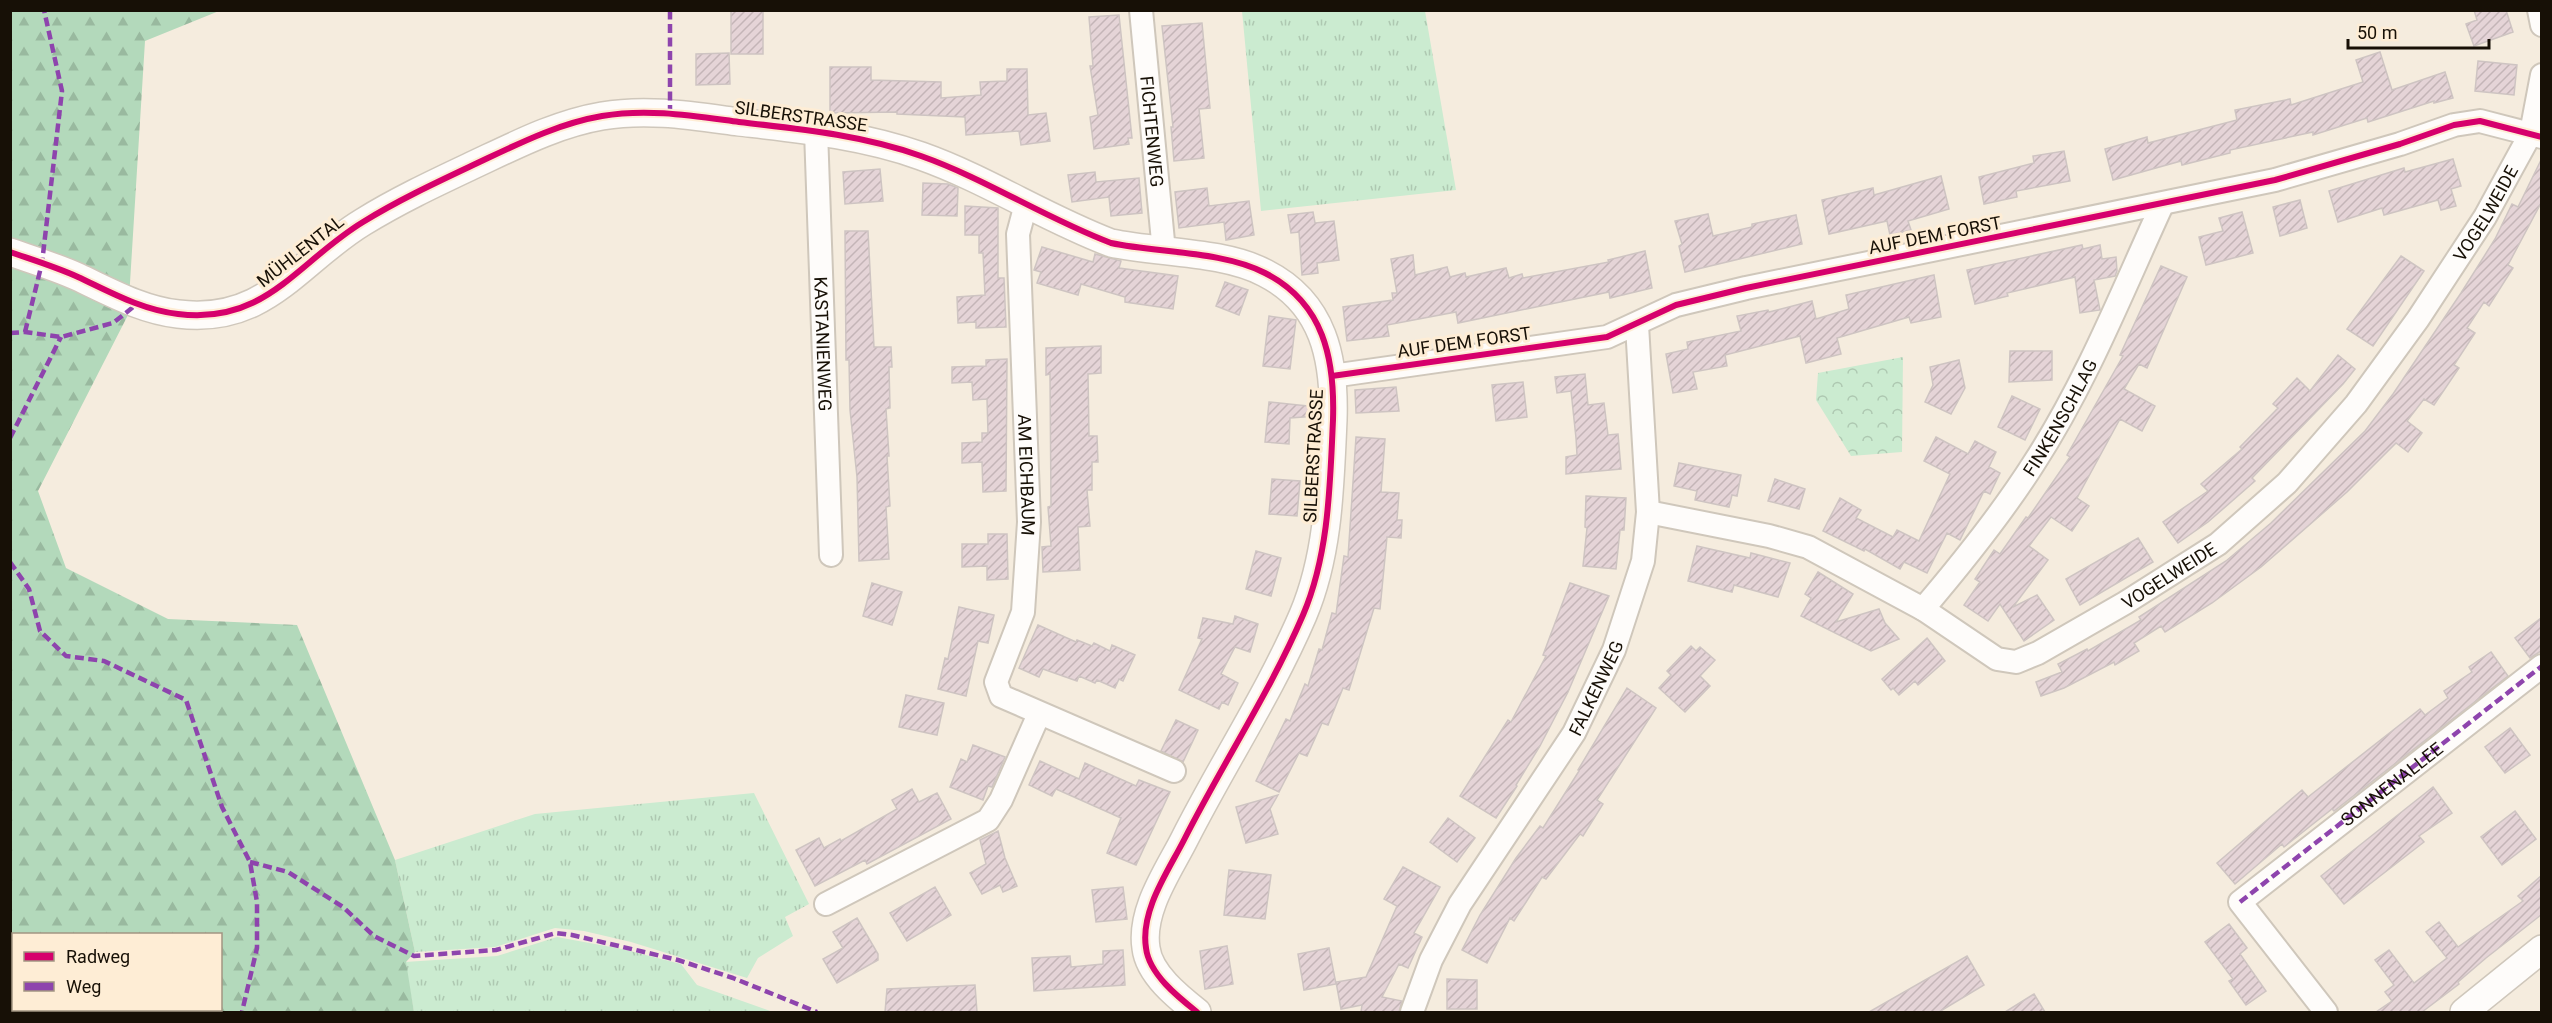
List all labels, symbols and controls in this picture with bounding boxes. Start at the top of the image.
scale bar [2348,12,2489,50]
text: 50 m [2357,22,2397,43]
street label: FICHTENWEG [1137,75,1168,188]
street label: SILBERSTRASSE [733,96,869,136]
street label: VOGELWEIDE [2449,162,2522,265]
street label: MÜHLENTAL [252,210,348,291]
street label: AUF DEM FORST [1867,212,2003,258]
street label: KASTANIENWEG [811,276,836,412]
street label: AUF DEM FORST [1396,322,1532,362]
street label: FINKENSCHLAG [2018,355,2101,480]
street label: SILBERSTRASSE [1299,389,1327,523]
street label: AM EICHBAUM [1014,413,1040,536]
street label: VOGELWEIDE [2118,537,2220,613]
street label: FALKENWEG [1564,638,1627,739]
street label: SONNENALLEE [2336,737,2446,830]
legend [12,933,222,1011]
text: Radweg [66,946,130,967]
text: Weg [66,976,101,997]

